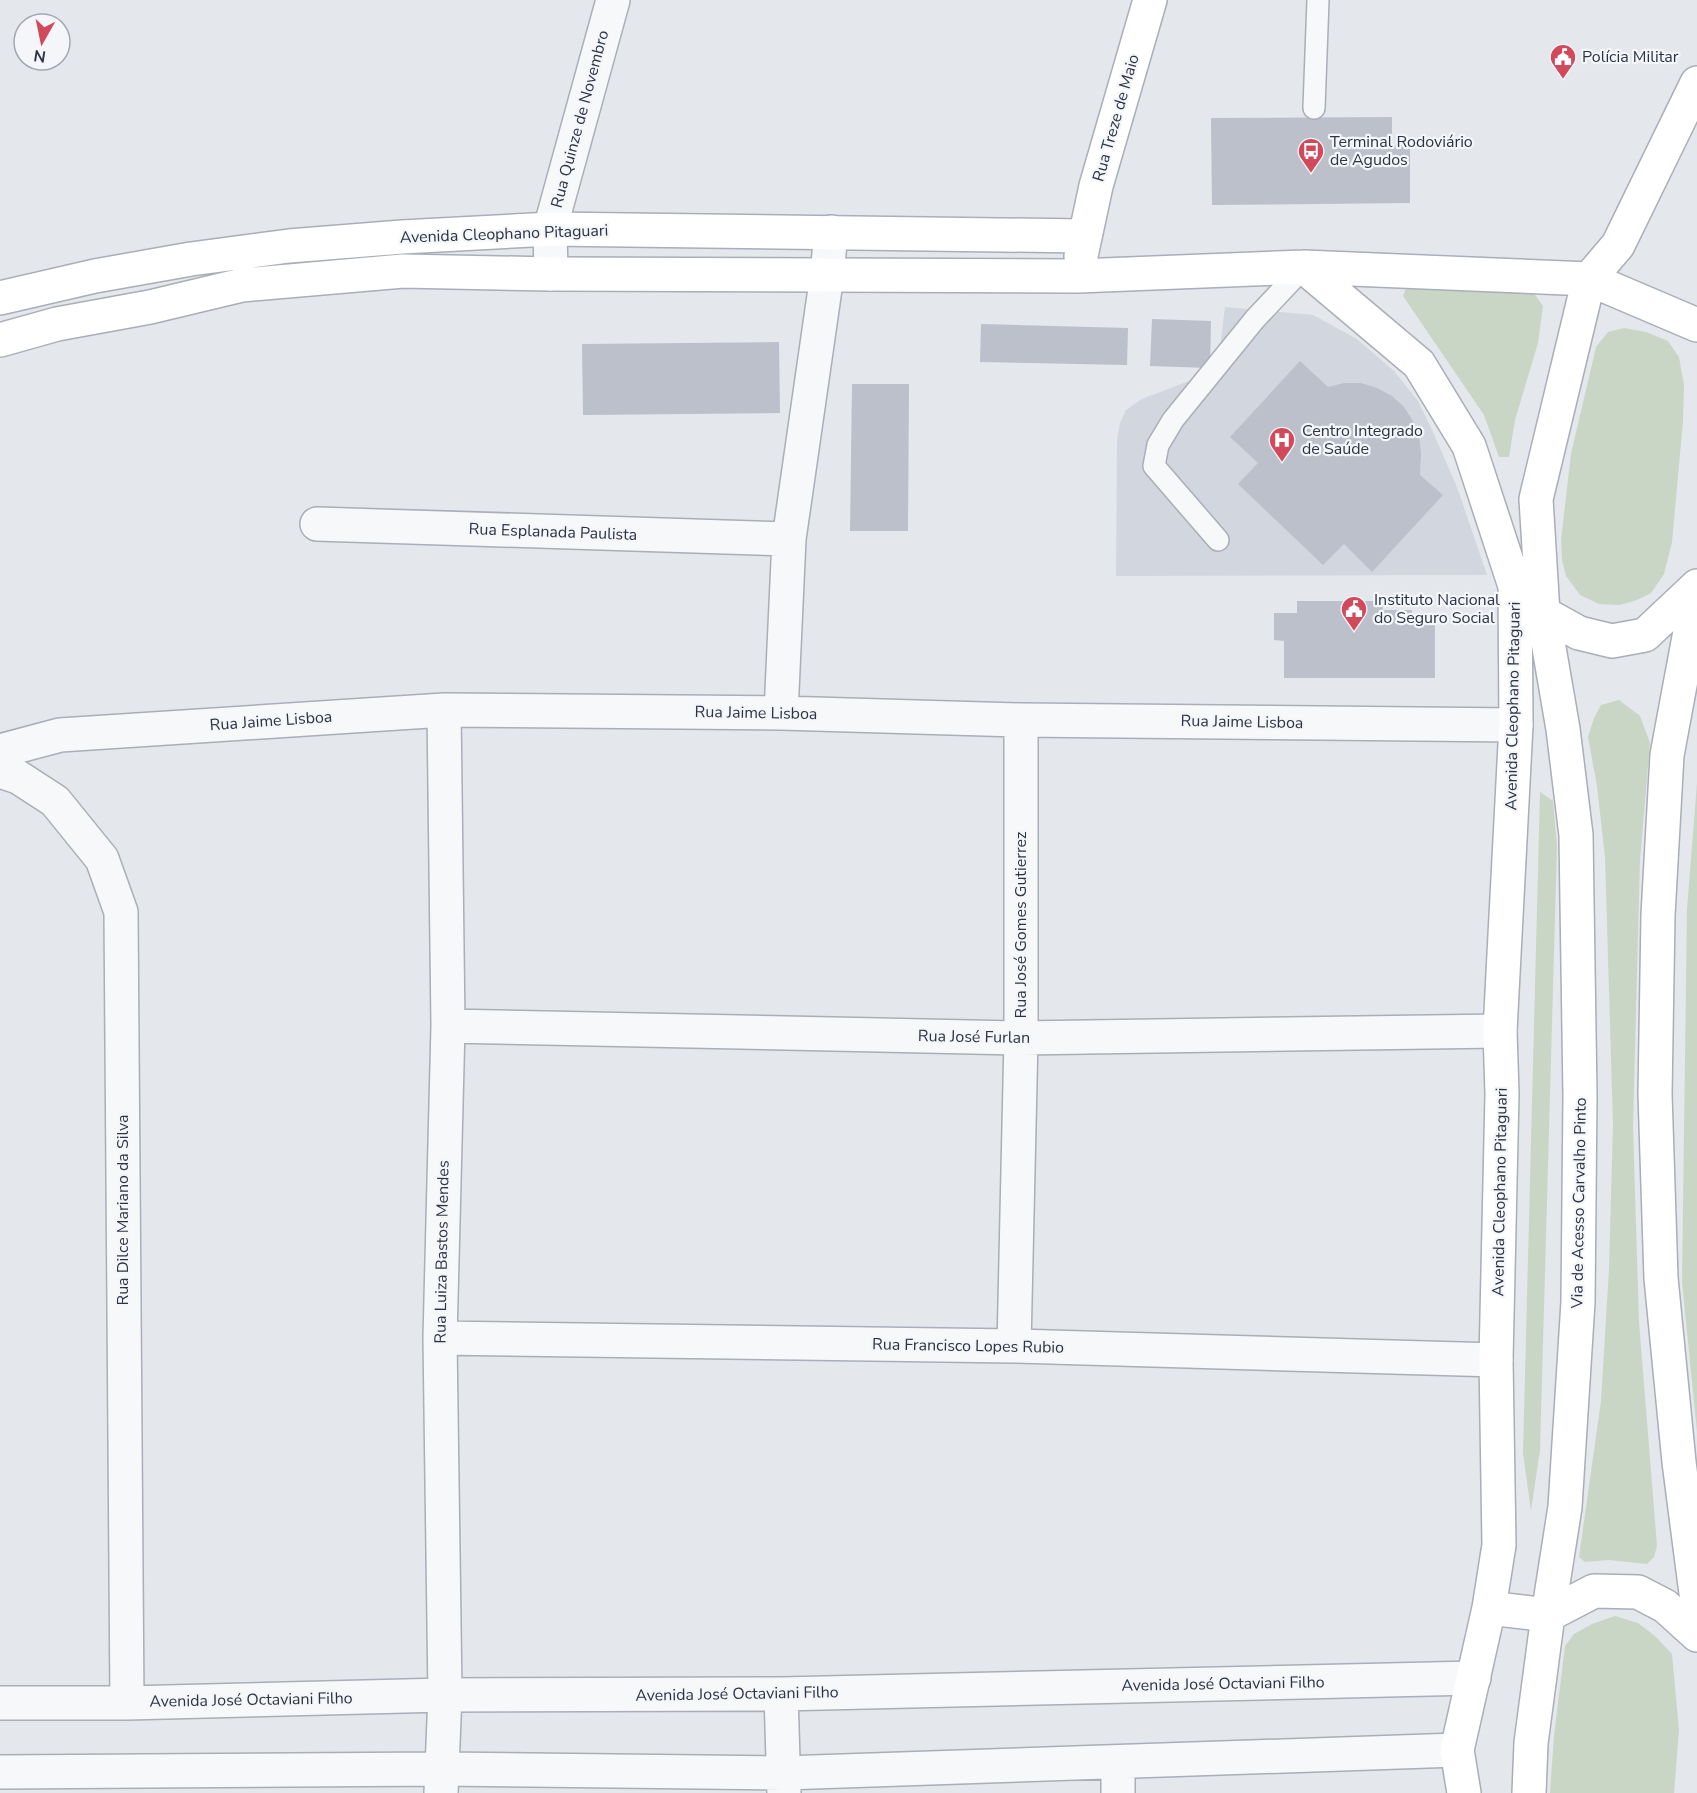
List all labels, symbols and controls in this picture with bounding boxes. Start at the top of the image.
north arrow [12,12,72,72]
street label: Rua Quinze de Novembro [546,28,614,210]
public building icon: Polícia Militar [1548,42,1578,80]
text: N [32,44,47,68]
place label: Polícia Militar [1582,46,1679,68]
street label: Rua Treze de Maio [1087,52,1145,184]
place label: Terminal Rodoviário de Agudos [1330,131,1473,171]
bus stop icon: Terminal Rodoviário de Agudos [1296,136,1326,174]
street label: Avenida Cleophano Pitaguari [399,219,609,249]
place label: Centro Integrado de Saúde [1302,420,1423,460]
hospital icon: Centro Integrado de Saúde [1267,425,1297,463]
street label: Rua Esplanada Paulista [468,518,638,546]
place label: Instituto Nacional do Seguro Social [1374,589,1500,629]
public building icon: Instituto Nacional do Seguro Social [1339,594,1369,632]
street label: Avenida Cleophano Pitaguari [1500,602,1526,810]
street label: Rua Jaime Lisboa [694,701,818,725]
street label: Rua Jaime Lisboa [209,706,333,736]
street label: Rua Jaime Lisboa [1180,710,1304,734]
street label: Rua José Gomes Gutierrez [1010,832,1032,1018]
street label: Rua José Furlan [918,1025,1030,1049]
street label: Avenida Cleophano Pitaguari [1487,1088,1513,1296]
street label: Via de Acesso Carvalho Pinto [1566,1097,1592,1310]
street label: Rua Dilce Mariano da Silva [112,1114,134,1306]
street label: Rua Luiza Bastos Mendes [429,1160,455,1344]
street label: Rua Francisco Lopes Rubio [872,1333,1064,1359]
street label: Avenida José Octaviani Filho [1121,1671,1325,1697]
street label: Avenida José Octaviani Filho [635,1681,839,1707]
street label: Avenida José Octaviani Filho [149,1687,353,1713]

